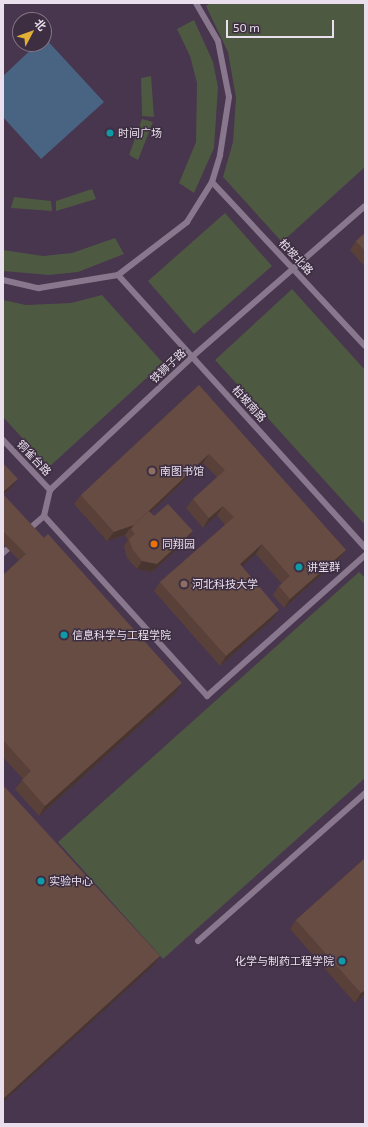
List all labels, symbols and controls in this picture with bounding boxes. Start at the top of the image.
north arrow [12,12,52,52]
scale bar [228,12,336,38]
text: 北 [32,16,49,33]
text: 50 m [233,20,260,34]
place label: 时间广场 [118,126,162,140]
marker: 时间广场 [105,128,115,138]
street label: 柏坡北路 [276,236,316,278]
street label: 铁狮子路 [147,346,189,386]
street label: 柏坡南路 [229,383,269,425]
street label: 铜雀台路 [14,437,54,479]
place label: 南图书馆 [160,464,204,478]
marker: 南图书馆 [147,466,157,476]
place label: 同翔园 [162,537,195,551]
marker: 同翔园 [149,539,159,549]
place label: 讲堂群 [307,560,340,574]
marker: 讲堂群 [294,562,304,572]
place label: 河北科技大学 [192,577,258,591]
marker: 河北科技大学 [179,579,189,589]
place label: 信息科学与工程学院 [72,628,171,642]
marker: 信息科学与工程学院 [59,630,69,640]
place label: 实验中心 [49,874,93,888]
marker: 实验中心 [36,876,46,886]
place label: 化学与制药工程学院 [235,954,334,968]
marker: 化学与制药工程学院 [337,956,347,966]

